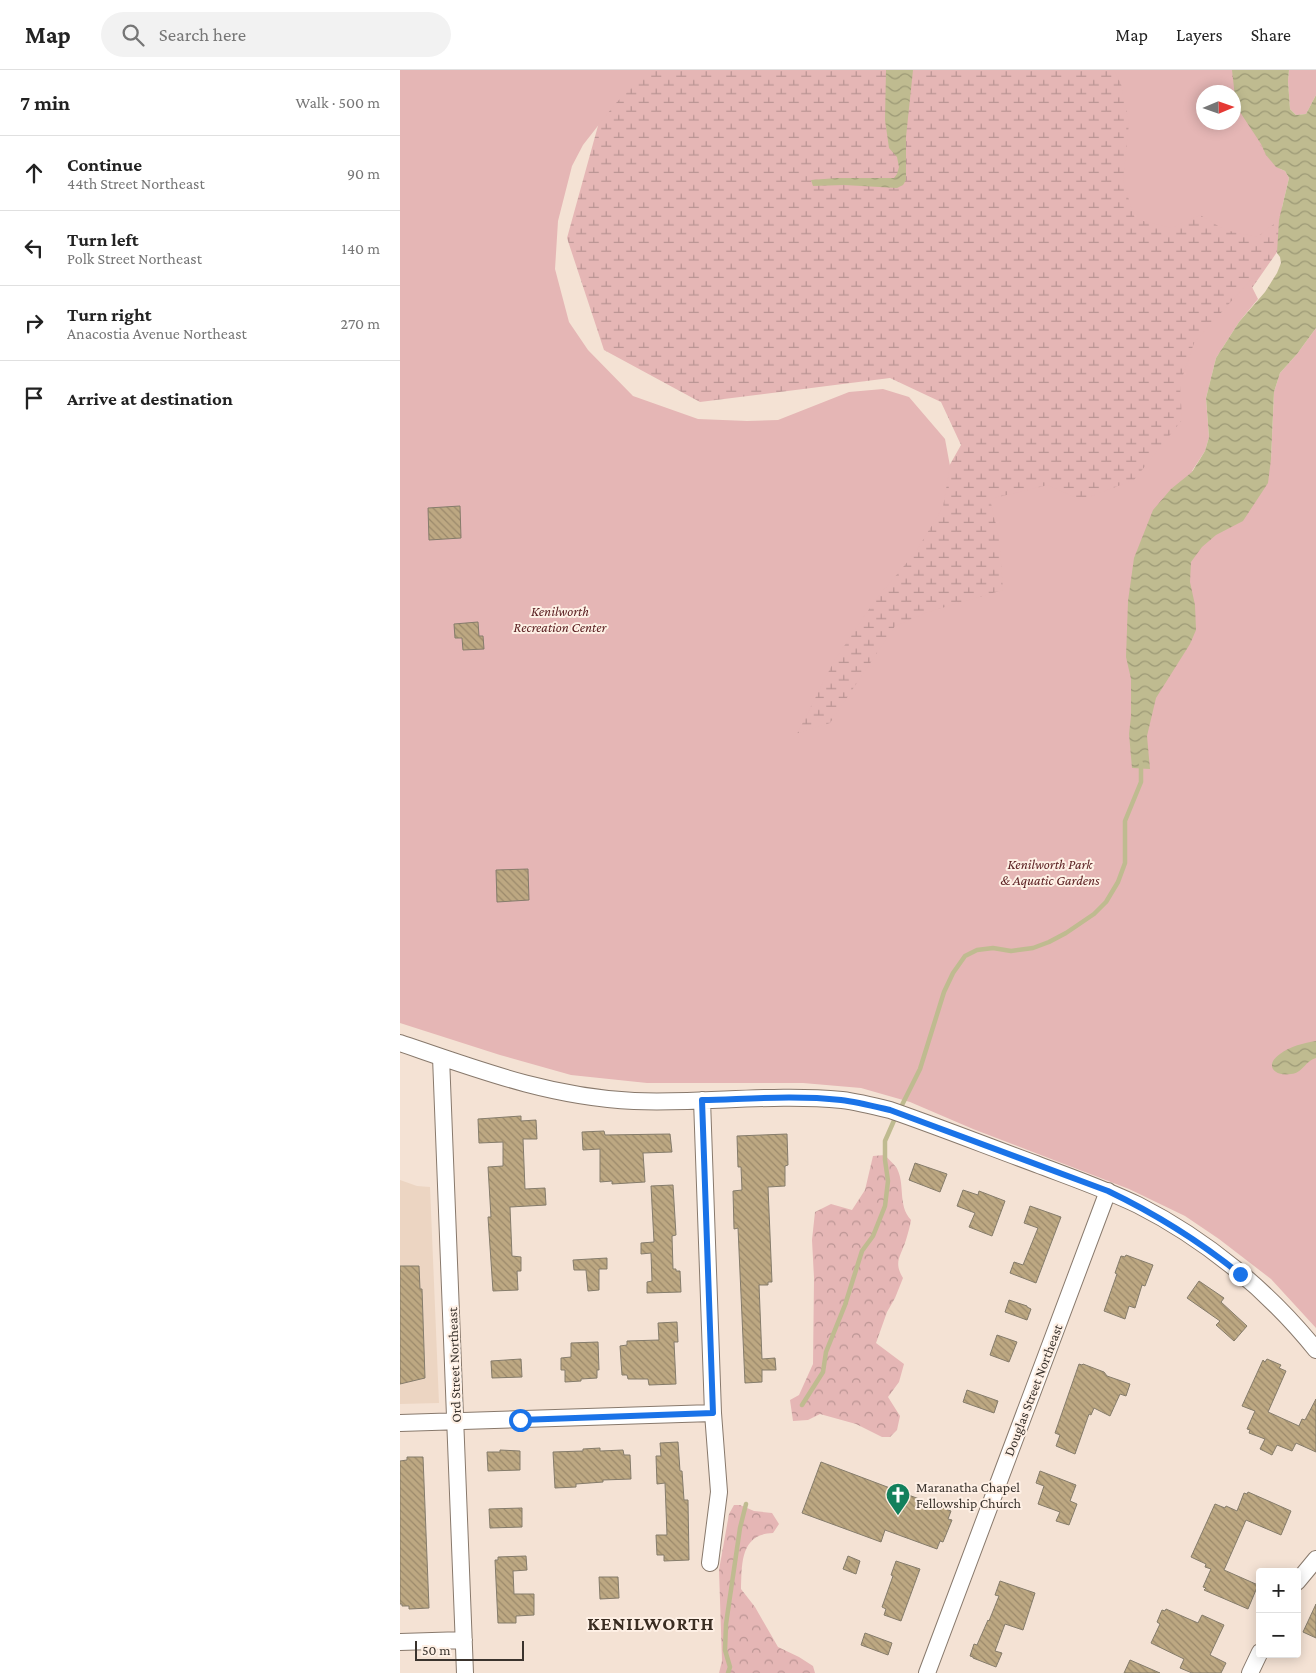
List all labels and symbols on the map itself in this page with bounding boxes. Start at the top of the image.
north arrow [1196,85,1241,130]
park label: Kenilworth Recreation Center [514,603,608,635]
park label: Kenilworth Park & Aquatic Gardens [1001,856,1100,888]
route end [1229,1263,1252,1286]
street label: Ord Street Northeast [444,1307,464,1423]
street label: Douglas Street Northeast [1000,1321,1066,1458]
route start [509,1409,532,1432]
place label: Maranatha Chapel Fellowship Church [916,1479,1021,1511]
church icon: Maranatha Chapel Fellowship Church [885,1482,911,1516]
district label: KENILWORTH [587,1613,715,1634]
scale bar [415,1638,524,1661]

